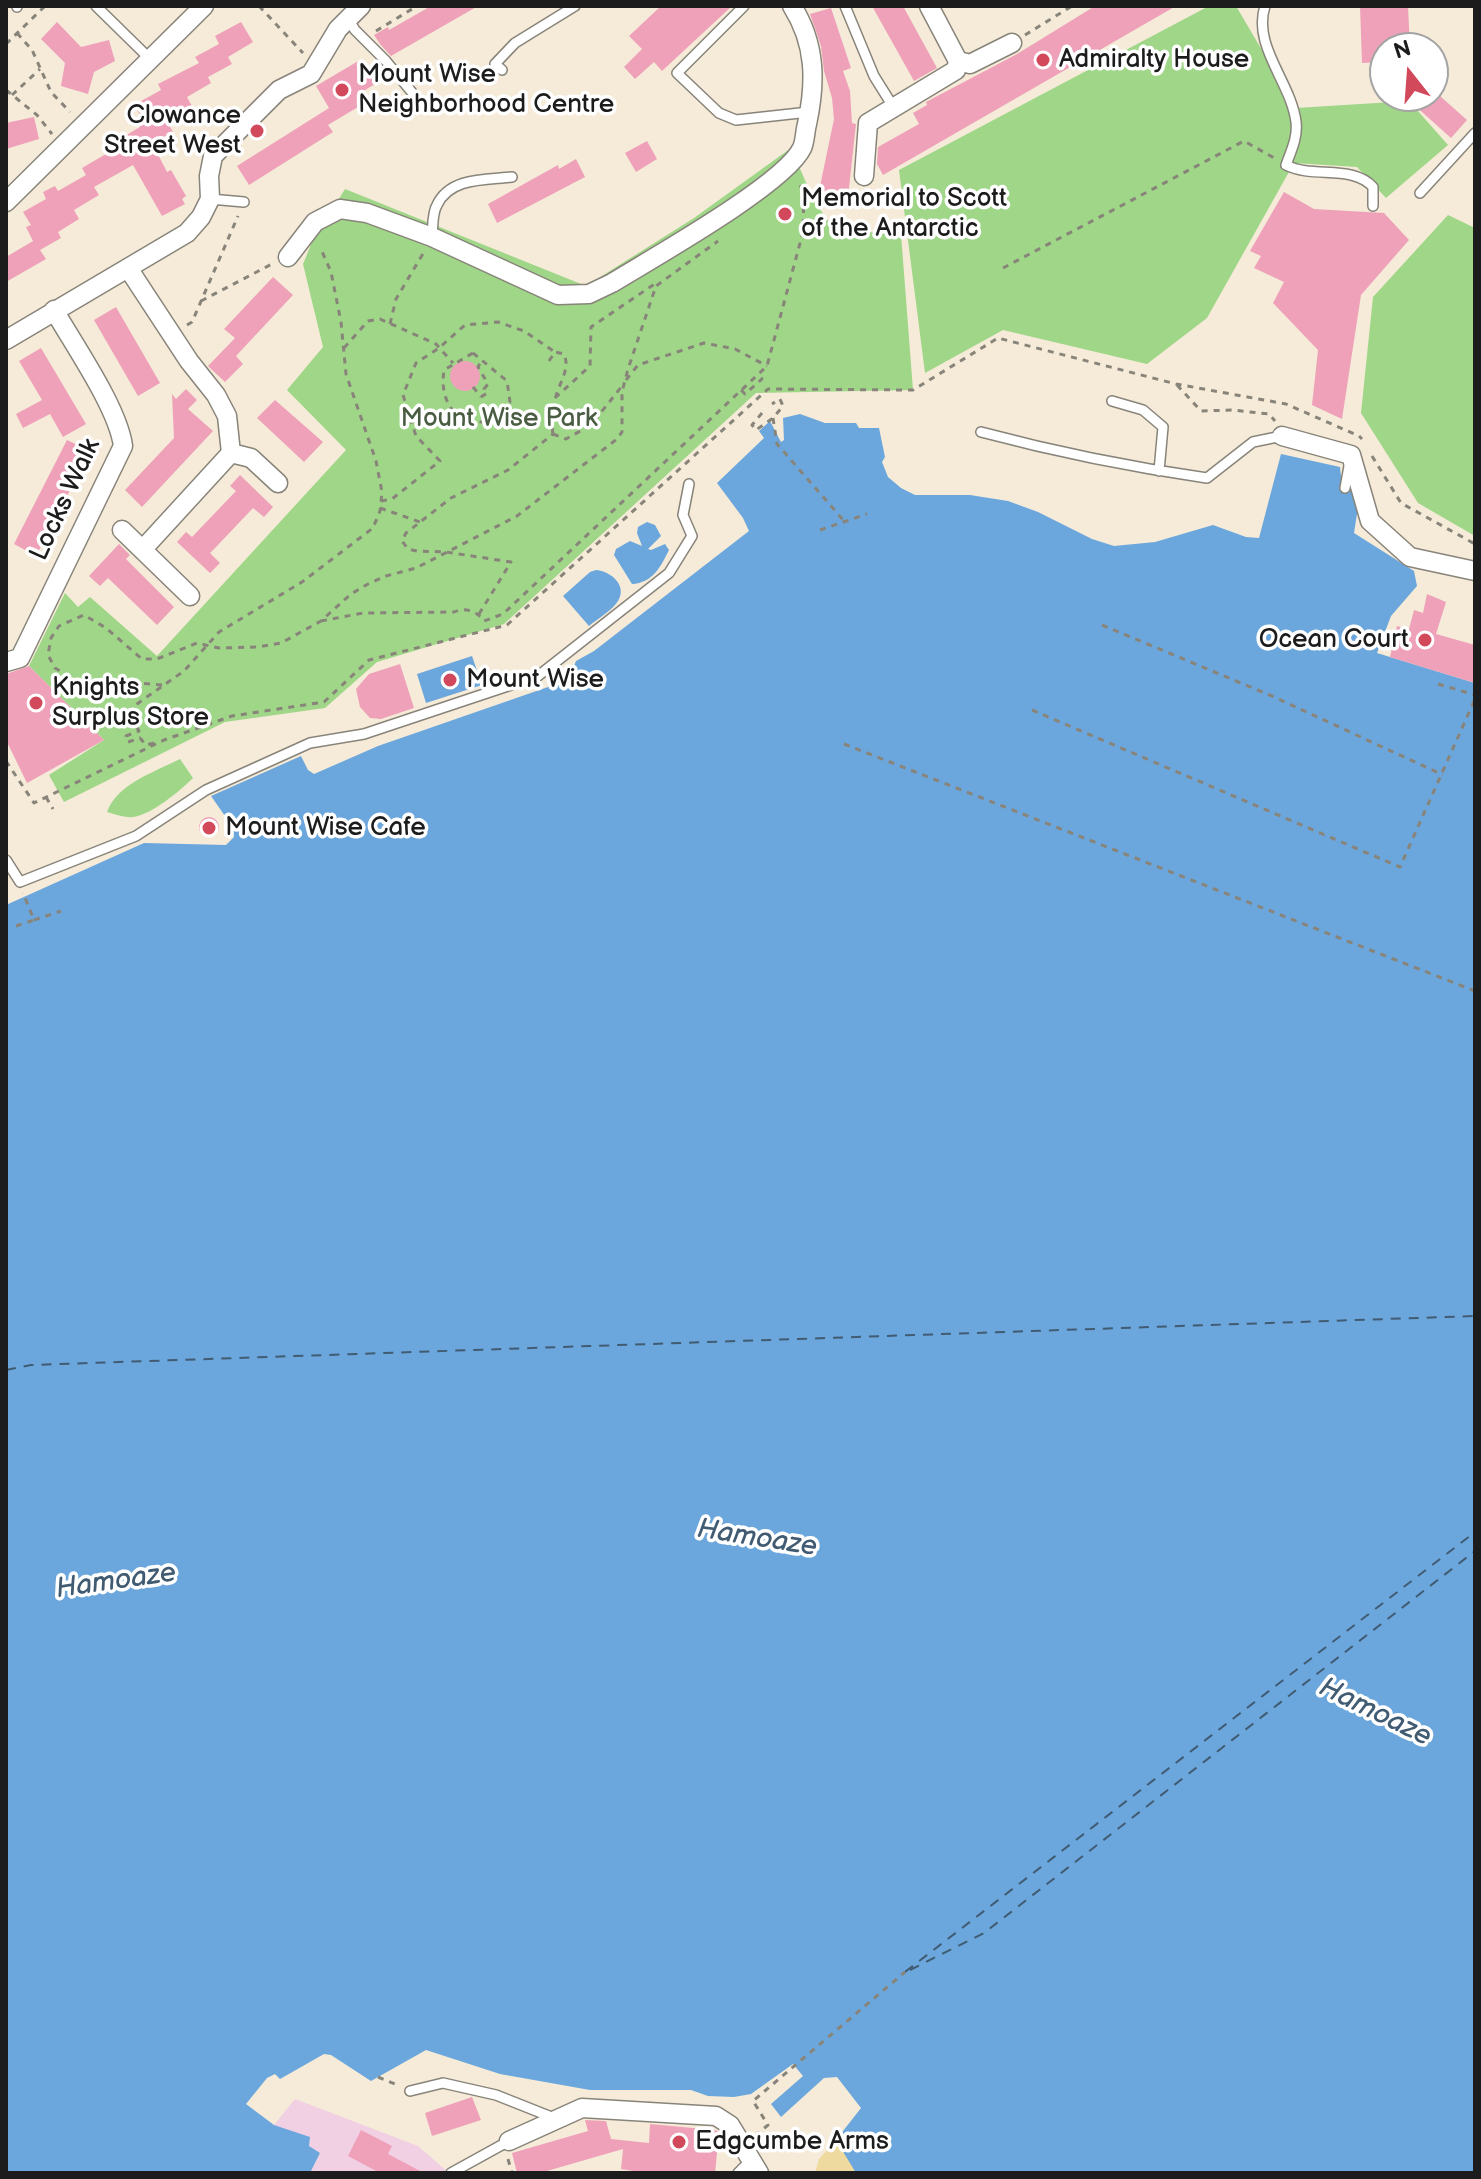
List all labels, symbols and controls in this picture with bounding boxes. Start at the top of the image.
north arrow [1369,32,1449,112]
text: N [1391,35,1414,66]
place label: Admiralty House [1059,44,1249,76]
marker: Admiralty House [1034,51,1052,69]
place label: Mount Wise Neighborhood Centre [358,59,614,120]
marker: Mount Wise Neighborhood Centre [333,81,351,99]
place label: Clowance Street West [104,100,241,162]
marker: Clowance Street West [248,122,266,140]
place label: Memorial to Scott of the Antarctic [801,183,1007,244]
marker: Memorial to Scott of the Antarctic [776,205,794,223]
park label: Mount Wise Park [400,403,598,435]
street label: Locks Walk [24,434,108,566]
place label: Ocean Court [1259,624,1409,656]
marker: Ocean Court [1416,631,1434,649]
place label: Mount Wise [466,664,604,696]
marker: Mount Wise [441,671,459,689]
place label: Knights Surplus Store [52,672,209,734]
marker: Knights Surplus Store [27,694,45,712]
place label: Mount Wise Cafe [225,812,426,844]
marker: Mount Wise Cafe [200,819,218,837]
water label: Hamoaze [695,1513,819,1565]
water label: Hamoaze [54,1557,178,1607]
water label: Hamoaze [1313,1671,1437,1755]
place label: Edgcumbe Arms [695,2126,889,2158]
marker: Edgcumbe Arms [670,2133,688,2151]

